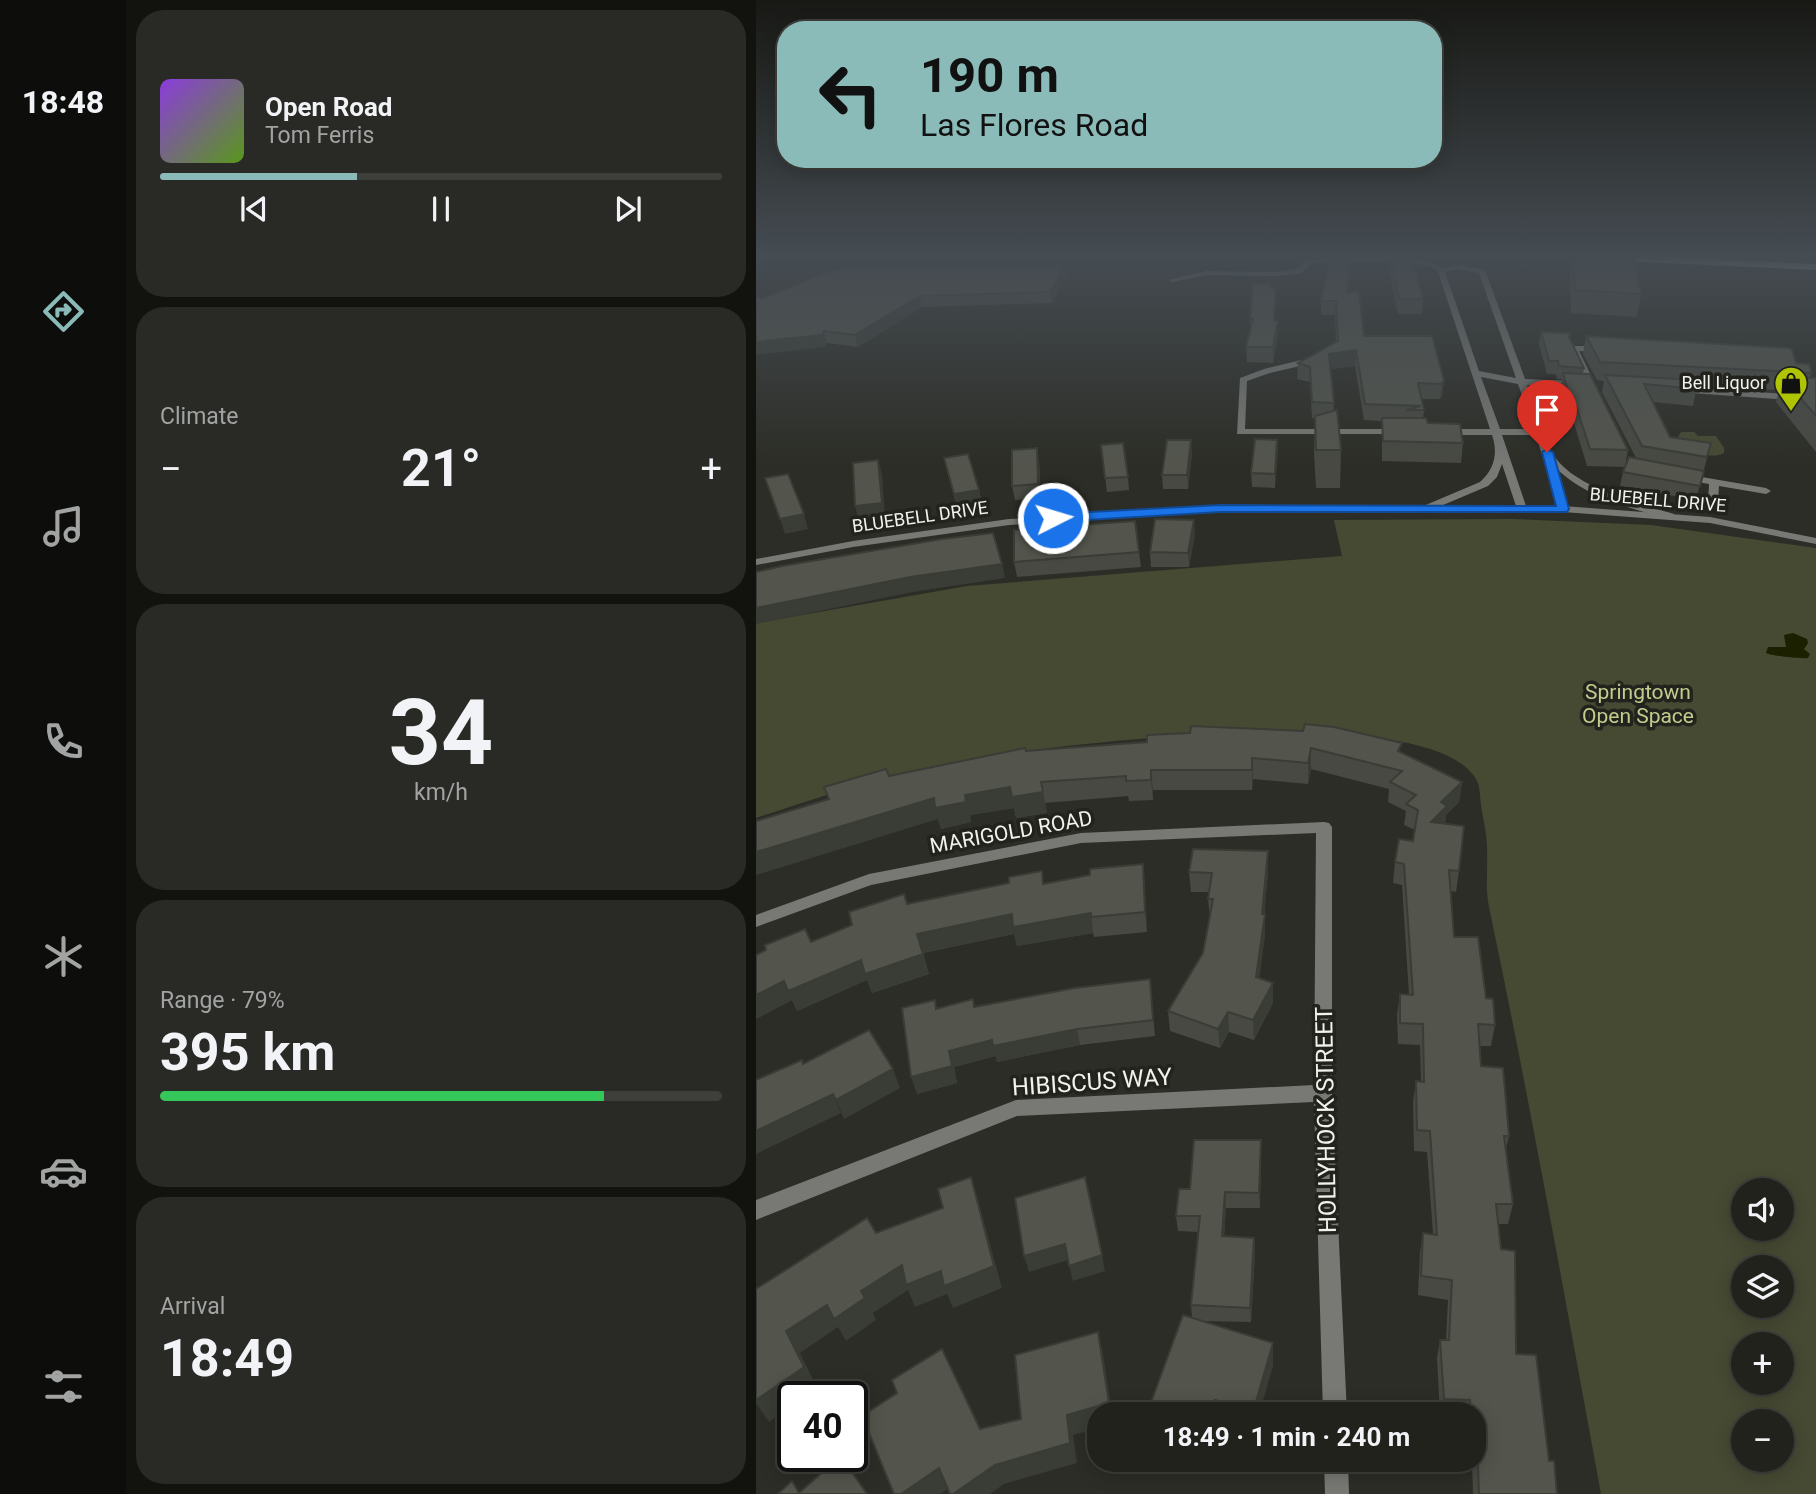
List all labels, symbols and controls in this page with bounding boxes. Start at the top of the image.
text: 190 m [920,47,1059,104]
icon: left [805,49,896,140]
text: 18:48 [22,83,104,121]
text: Open Road [265,92,393,122]
text: Las Flores Road [920,106,1148,144]
text: Tom Ferris [265,122,374,149]
icon: previous [235,190,273,228]
icon: pause [422,190,460,228]
icon: next [609,190,647,228]
icon: directions [39,287,88,336]
shop icon: Bell Liquor [1772,364,1810,413]
place label: Bell Liquor [1681,372,1766,393]
pin [1517,380,1577,452]
icon: arrive [1528,391,1566,429]
text: Climate [160,403,239,430]
text: 21° [401,438,481,499]
text: − [160,447,182,491]
text: + [700,447,722,491]
position arrow [1016,481,1090,555]
street label: BLUEBELL DRIVE [1589,483,1727,516]
street label: BLUEBELL DRIVE [851,497,989,536]
icon: music [39,502,88,551]
text: 34 [389,680,493,786]
park label: Springtown Open Space [1582,680,1694,728]
icon: phone [39,717,88,766]
text: km/h [414,779,468,806]
street label: MARIGOLD ROAD [928,806,1094,858]
icon: climate [39,932,88,981]
text: Range · 79% [160,987,285,1014]
street label: HOLLYHOCK STREET [1310,1006,1342,1234]
text: 395 km [160,1022,335,1083]
street label: HIBISCUS WAY [1011,1062,1174,1102]
icon: car [39,1147,88,1196]
map controls [1731,1178,1794,1472]
button: sound [1731,1178,1794,1241]
button: layers [1731,1255,1794,1318]
text: Arrival [160,1293,225,1320]
text: 18:49 [160,1328,294,1389]
button: + [1731,1332,1794,1395]
icon: filters [39,1362,88,1411]
speed limit sign: 40 [777,1381,868,1472]
button: − [1731,1409,1794,1472]
text: 18:49 · 1 min · 240 m [1163,1422,1410,1452]

